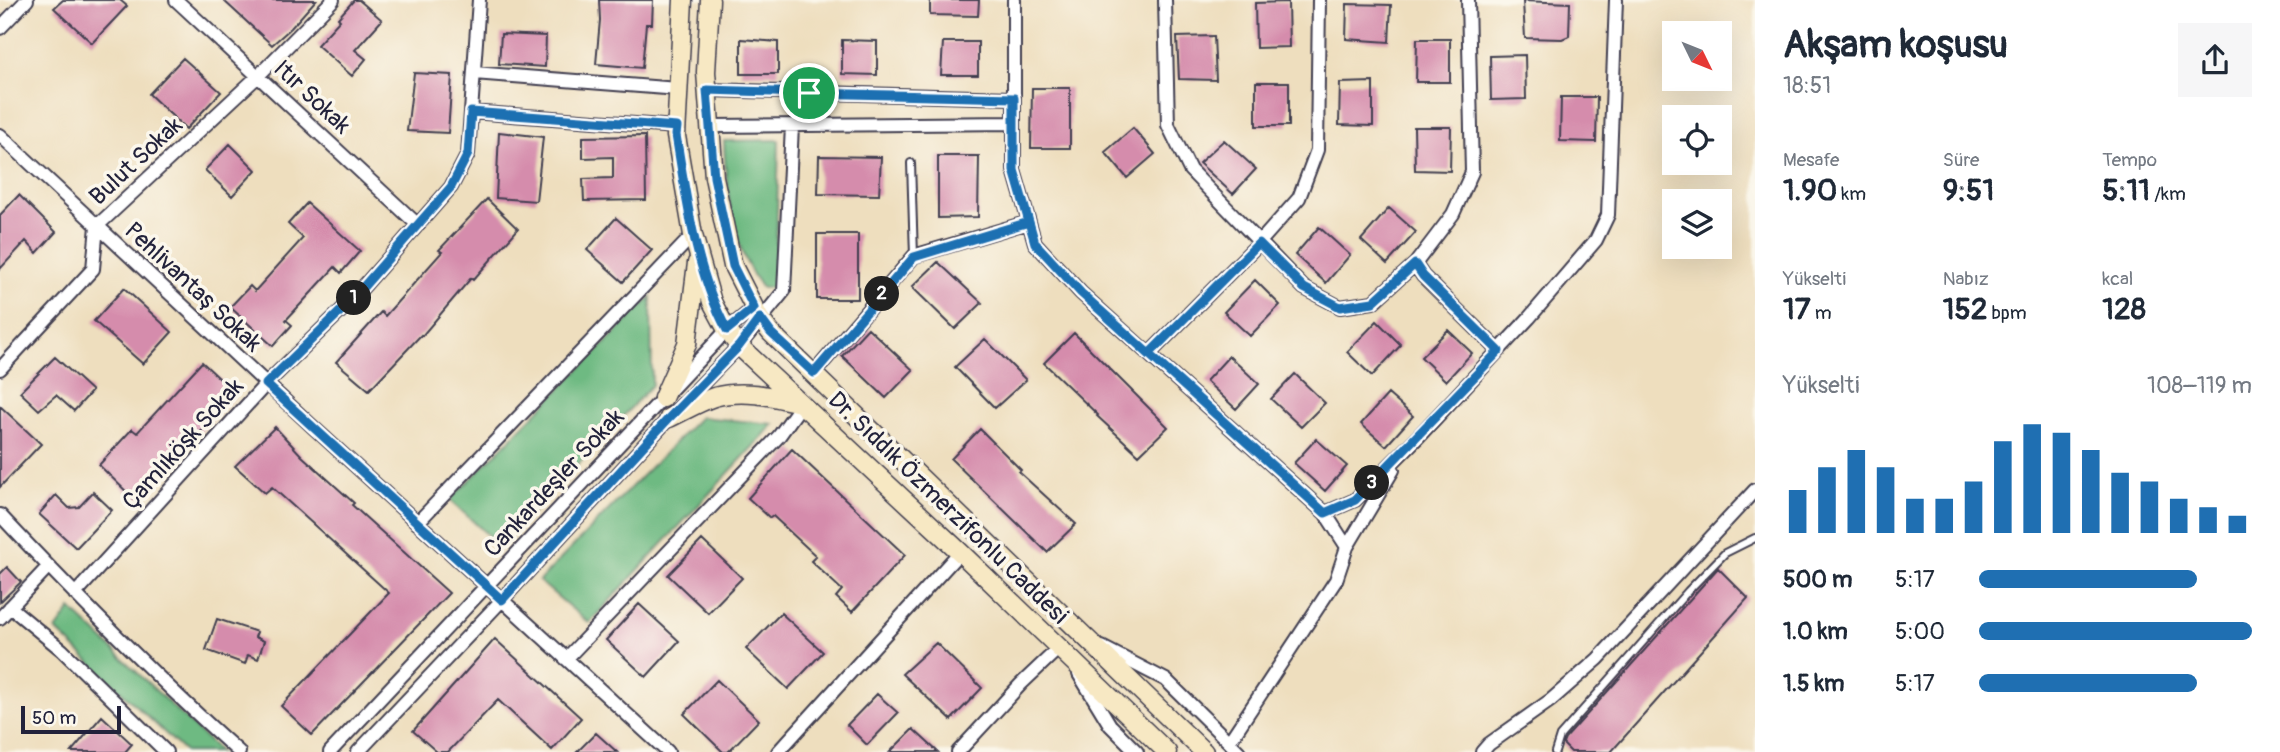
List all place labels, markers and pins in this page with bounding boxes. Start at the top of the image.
pin [779,63,839,123]
pin: 2 [864,276,900,312]
pin: 1 [336,280,372,316]
pin: 3 [1354,466,1390,500]

